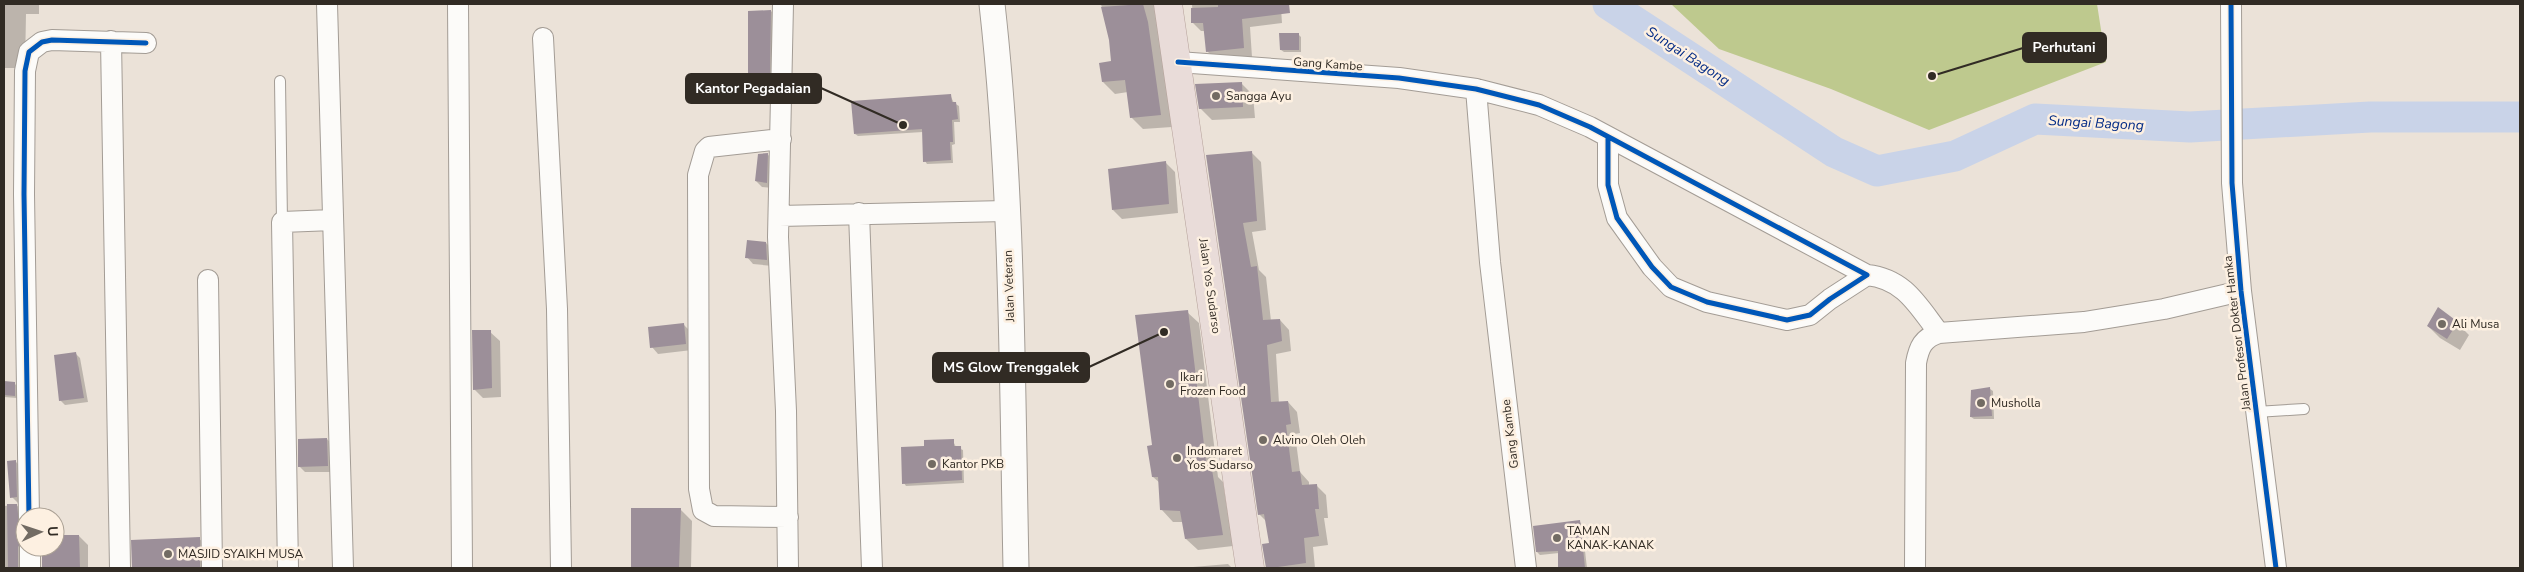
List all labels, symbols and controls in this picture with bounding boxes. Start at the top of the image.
water label: Sungai Bagong [1643,22,1733,90]
callout: Perhutani [2023,33,2106,62]
text: Perhutani [2033,38,2095,57]
street label: Gang Kambe [1293,54,1363,74]
callout: Kantor Pegadaian [686,74,821,103]
text: Kantor Pegadaian [695,79,811,98]
place label: Sangga Ayu [1226,88,1291,104]
marker: Sangga Ayu [1210,90,1222,102]
water label: Sungai Bagong [2048,111,2144,135]
street label: Jalan Yos Sudarso [1195,236,1225,335]
street label: Jalan Veteran [1000,250,1018,323]
street label: Jalan Profesor Dokter Hamka [2220,255,2255,412]
place label: Ali Musa [2452,316,2499,332]
marker: Ali Musa [2436,318,2448,330]
callout: MS Glow Trenggalek [933,353,1089,382]
text: MS Glow Trenggalek [943,358,1079,377]
place label: Ikari Frozen Food [1180,369,1246,399]
marker: Ikari Frozen Food [1164,378,1176,390]
place label: Musholla [1991,395,2041,411]
marker: Musholla [1975,397,1987,409]
street label: Gang Kambe [1498,399,1522,469]
place label: Alvino Oleh Oleh [1273,432,1366,448]
marker: Alvino Oleh Oleh [1257,434,1269,446]
place label: Indomaret Yos Sudarso [1186,443,1253,473]
marker: Indomaret Yos Sudarso [1171,452,1183,464]
place label: Kantor PKB [942,456,1004,472]
marker: Kantor PKB [926,458,938,470]
north arrow [15,507,65,557]
place label: TAMAN KANAK-KANAK [1567,523,1654,553]
text: U [43,526,62,537]
marker: TAMAN KANAK-KANAK [1551,532,1563,544]
place label: MASJID SYAIKH MUSA [178,546,304,562]
marker: MASJID SYAIKH MUSA [162,548,174,560]

